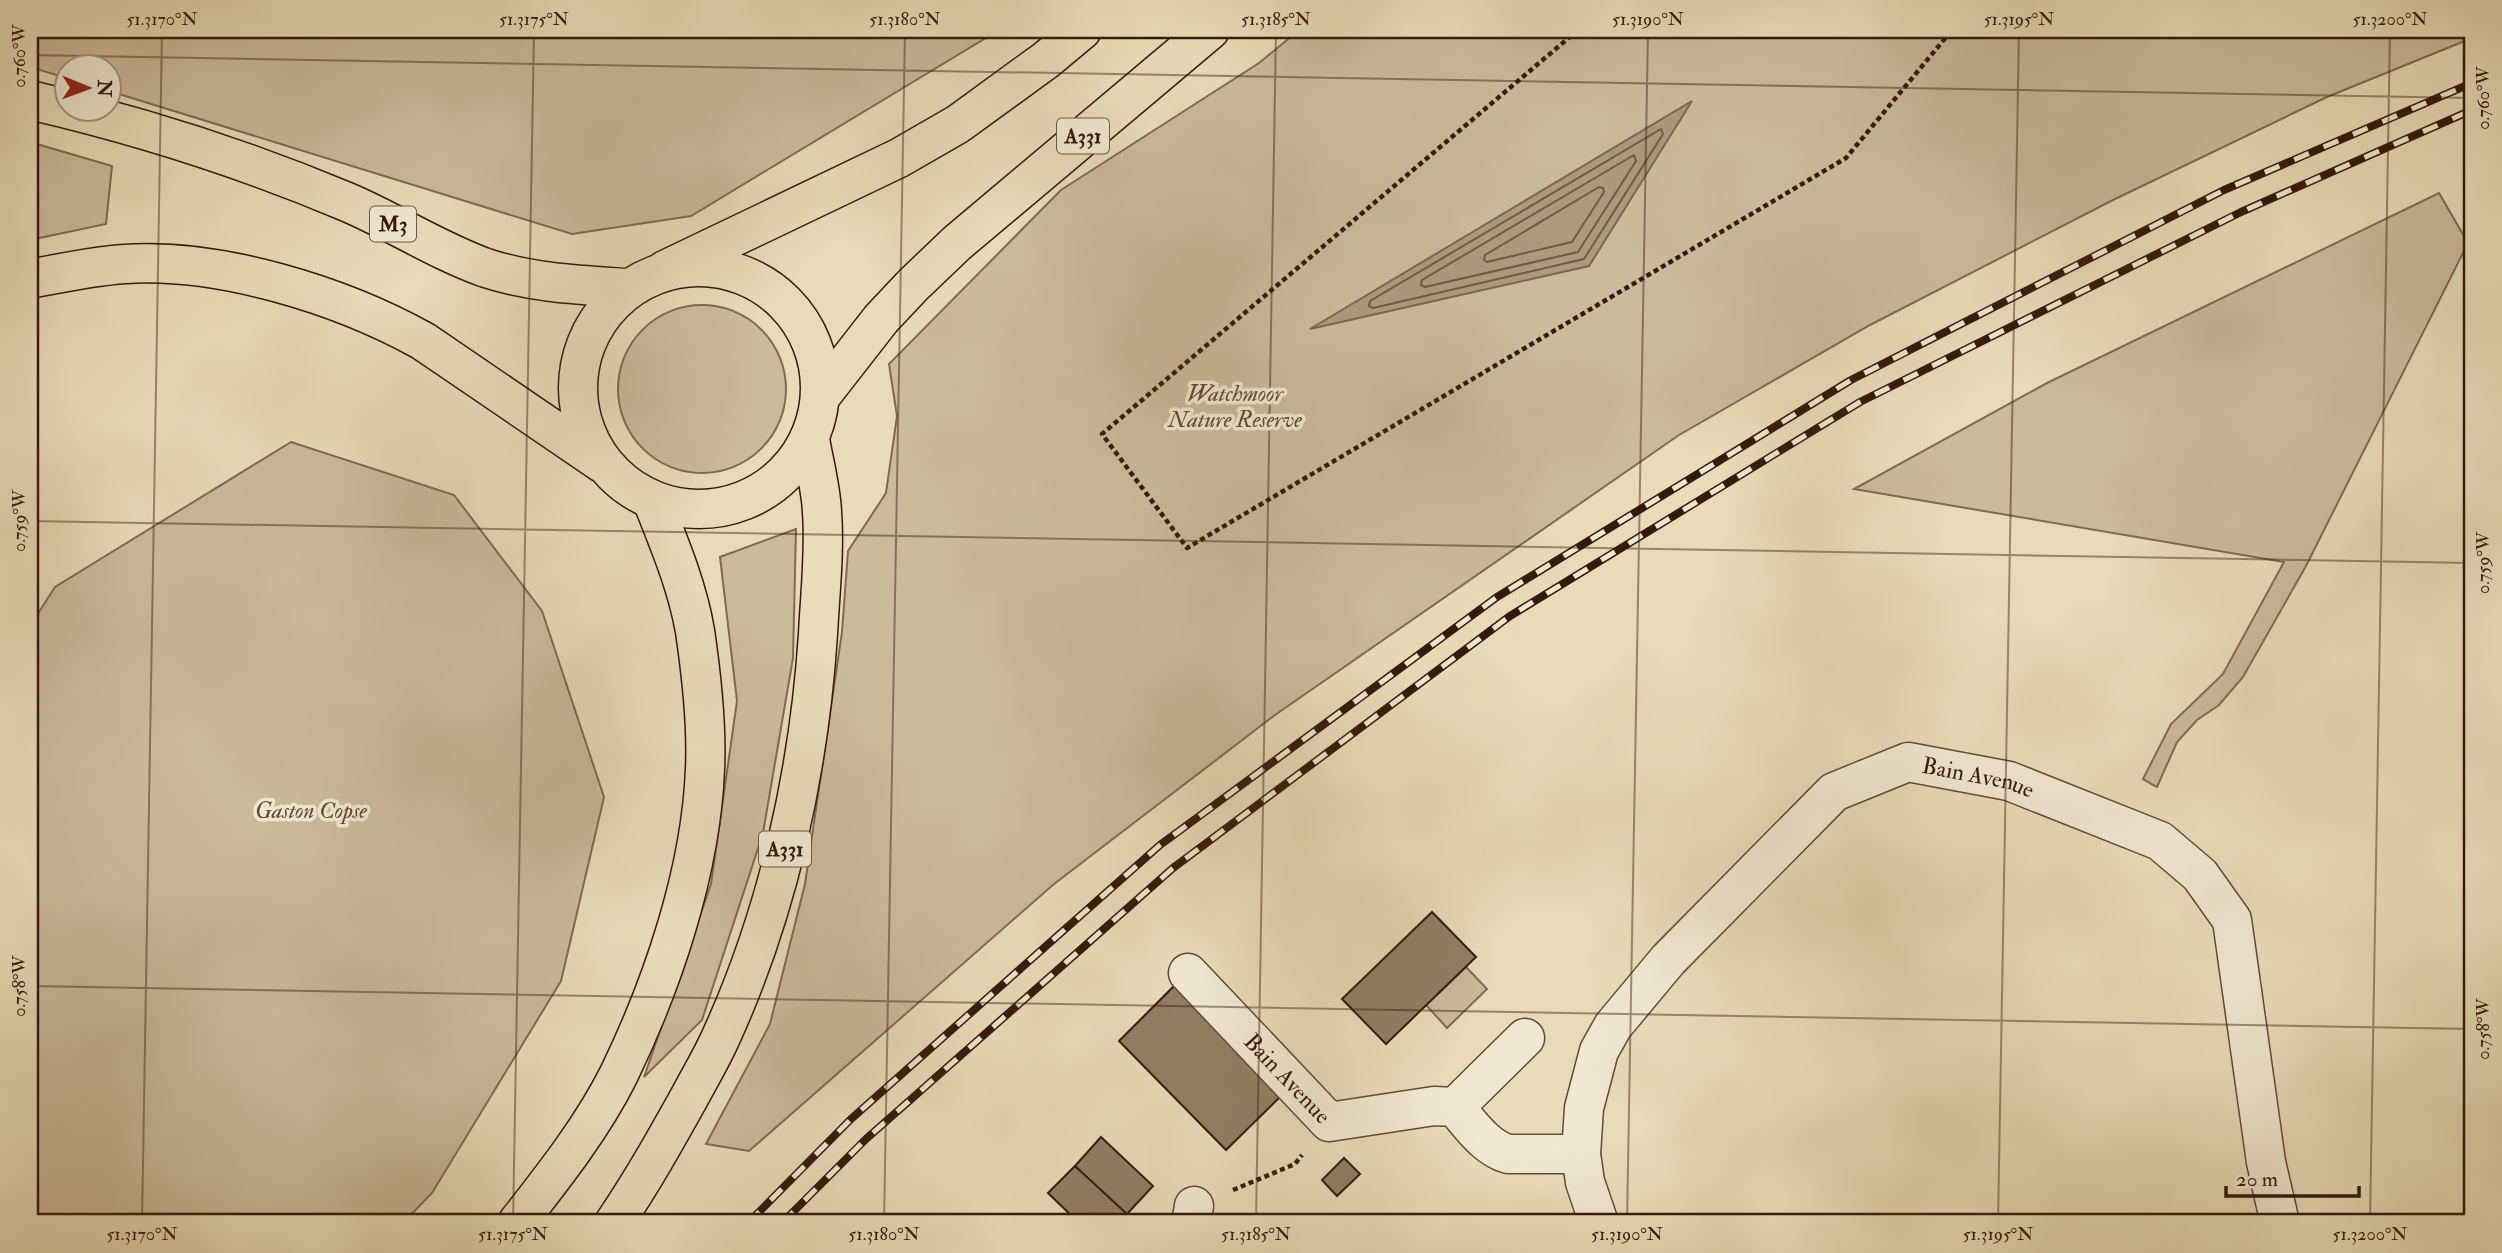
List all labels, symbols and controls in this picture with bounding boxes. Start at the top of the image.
text: 51.3170°N [126,8,198,31]
text: 51.3175°N [499,8,569,31]
text: 51.3180°N [869,8,941,31]
text: 51.3185°N [1241,8,1311,31]
text: 51.3190°N [1612,8,1684,31]
text: 51.3195°N [1984,8,2054,31]
text: 51.3200°N [2353,8,2427,31]
text: 0.760°W [8,24,31,88]
north arrow [52,52,122,122]
text: 0.760°W [2472,66,2495,130]
text: N [92,79,116,98]
road number: A331 [1057,118,1109,154]
road number: M3 [370,206,416,242]
park label: Watchmoor Nature Reserve [1167,379,1302,434]
text: 0.759°W [8,489,31,552]
text: 0.759°W [2472,531,2495,594]
street label: Bain Avenue [1920,750,2039,804]
park label: Gaston Copse [255,796,367,825]
road number: A331 [759,832,811,866]
text: 0.758°W [8,955,31,1017]
text: 0.758°W [2472,998,2495,1060]
street label: Bain Avenue [1238,1027,1338,1130]
scale bar [2226,1155,2358,1199]
text: 20 m [2236,1166,2278,1193]
text: 51.3170°N [106,1223,178,1246]
text: 51.3175°N [478,1223,548,1246]
text: 51.3180°N [848,1223,920,1246]
text: 51.3185°N [1221,1223,1291,1246]
text: 51.3190°N [1591,1223,1663,1246]
text: 51.3195°N [1963,1223,2033,1246]
text: 51.3200°N [2333,1223,2407,1246]

